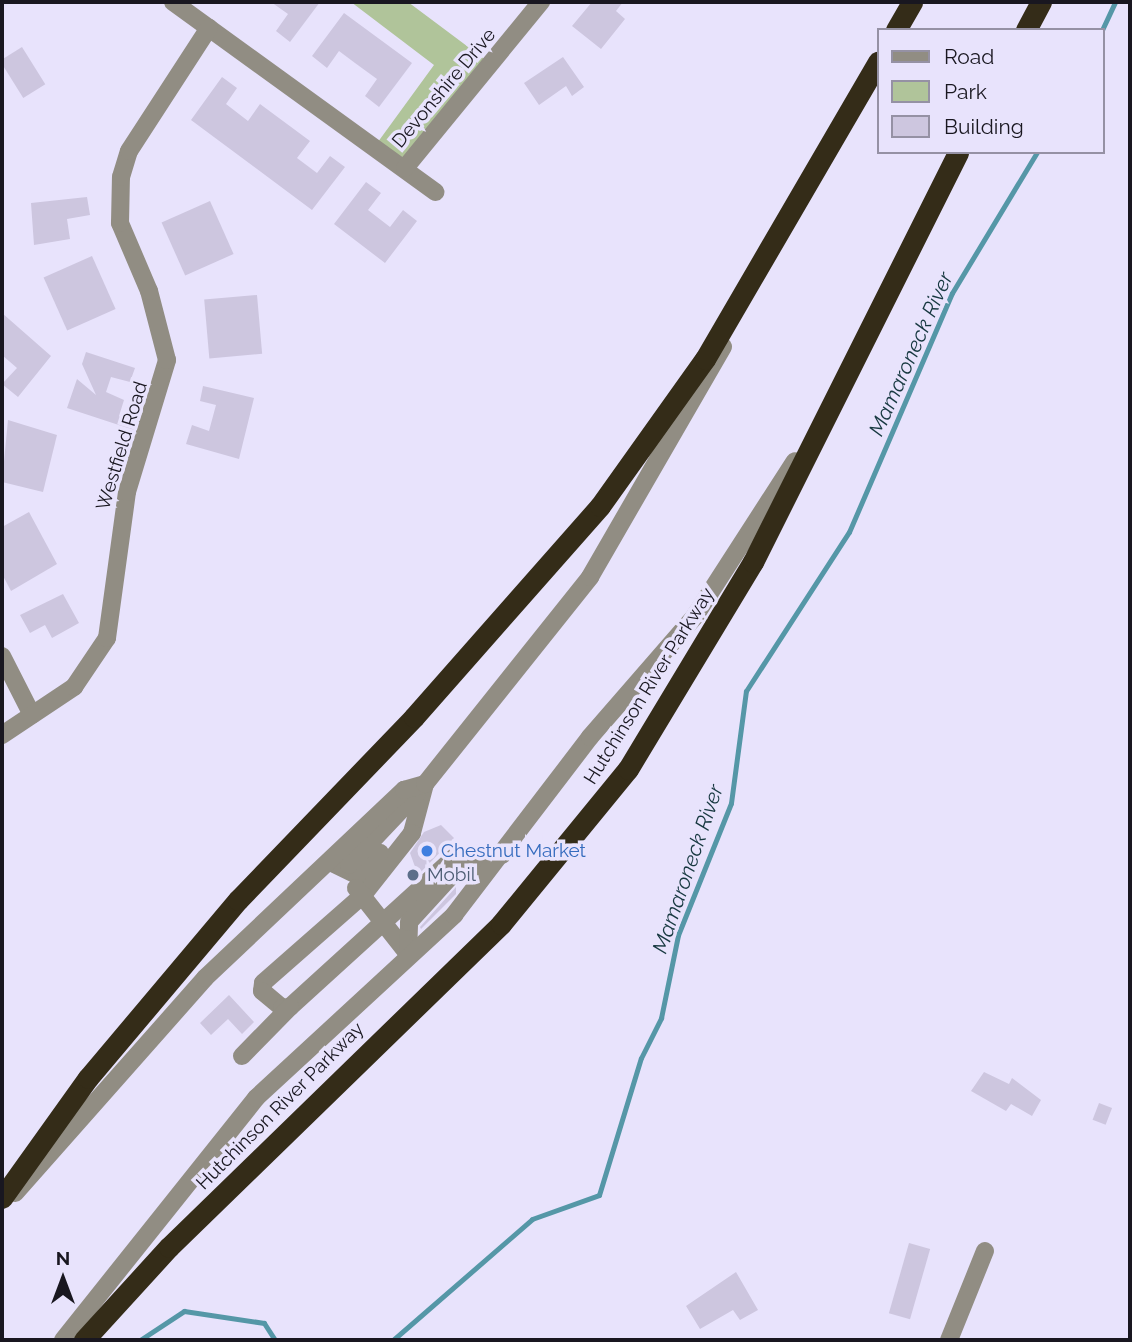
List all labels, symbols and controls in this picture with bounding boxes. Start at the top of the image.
street label: Devonshire Drive [387,24,501,152]
legend [876,28,1104,154]
text: Road [944,44,994,69]
text: Park [944,79,987,104]
text: Building [944,114,1024,139]
water label: Mamaroneck River [864,268,958,440]
street label: Westfield Road [92,379,152,513]
street label: Hutchinson River Parkway [579,583,719,789]
water label: Mamaroneck River [647,781,729,957]
place label: Chestnut Market [441,840,586,862]
marker: Chestnut Market [419,843,435,859]
place label: Mobil [427,864,476,886]
marker: Mobil [405,867,421,883]
street label: Hutchinson River Parkway [191,1017,369,1195]
north arrow [28,1244,98,1314]
text: N [56,1247,70,1269]

